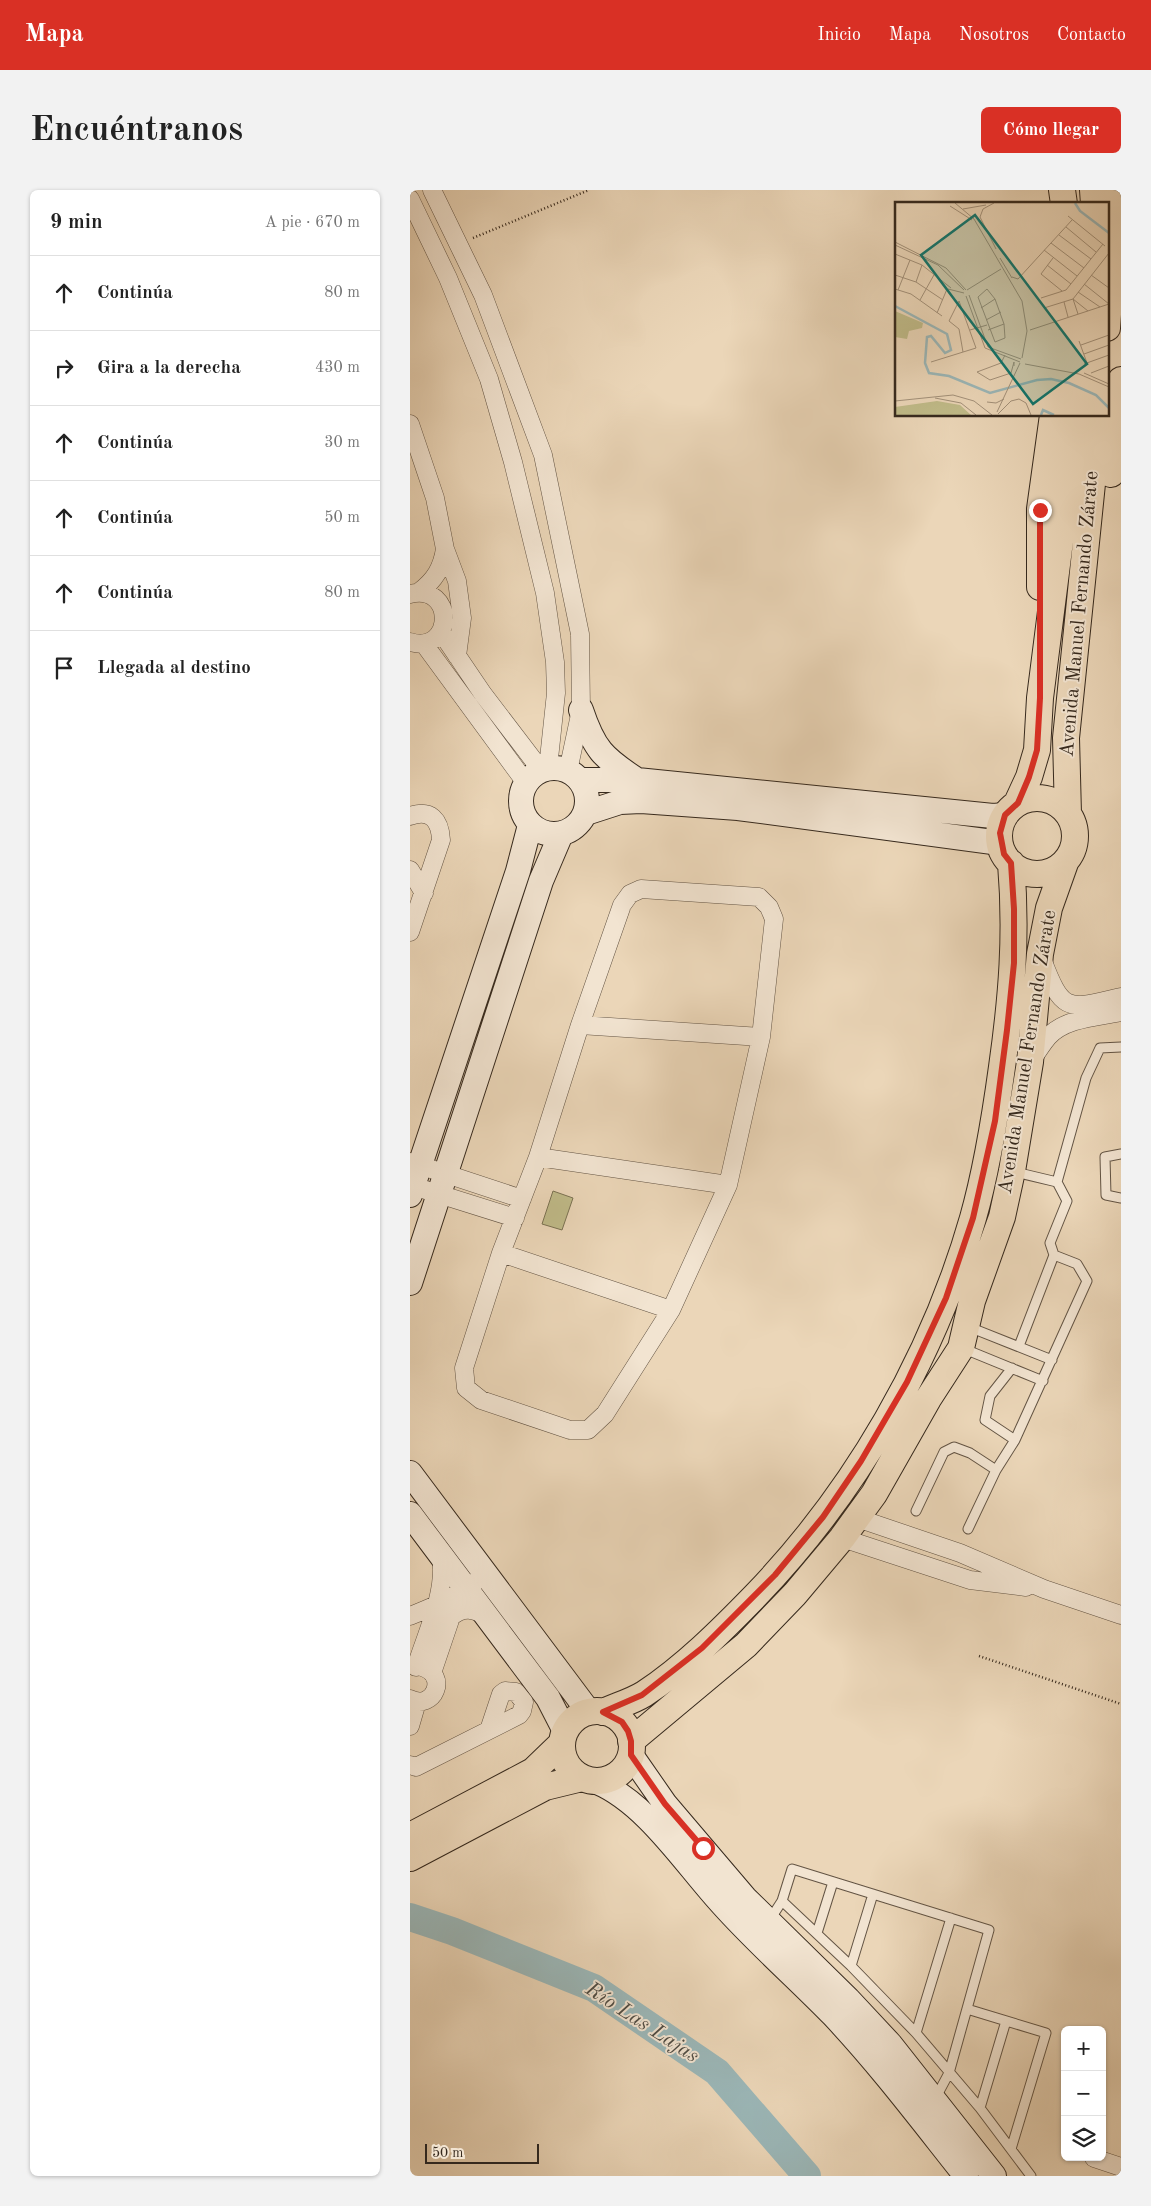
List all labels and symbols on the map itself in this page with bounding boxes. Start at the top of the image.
inset map [895,202,1108,416]
street label: Avenida Manuel Fernando Zárate [1058,470,1102,758]
route end [1029,499,1052,522]
street label: Avenida Manuel Fernando Zárate [996,909,1060,1195]
route start [692,1837,715,1860]
water label: Río Las Lajas [581,1978,703,2067]
scale bar [425,2141,539,2164]

